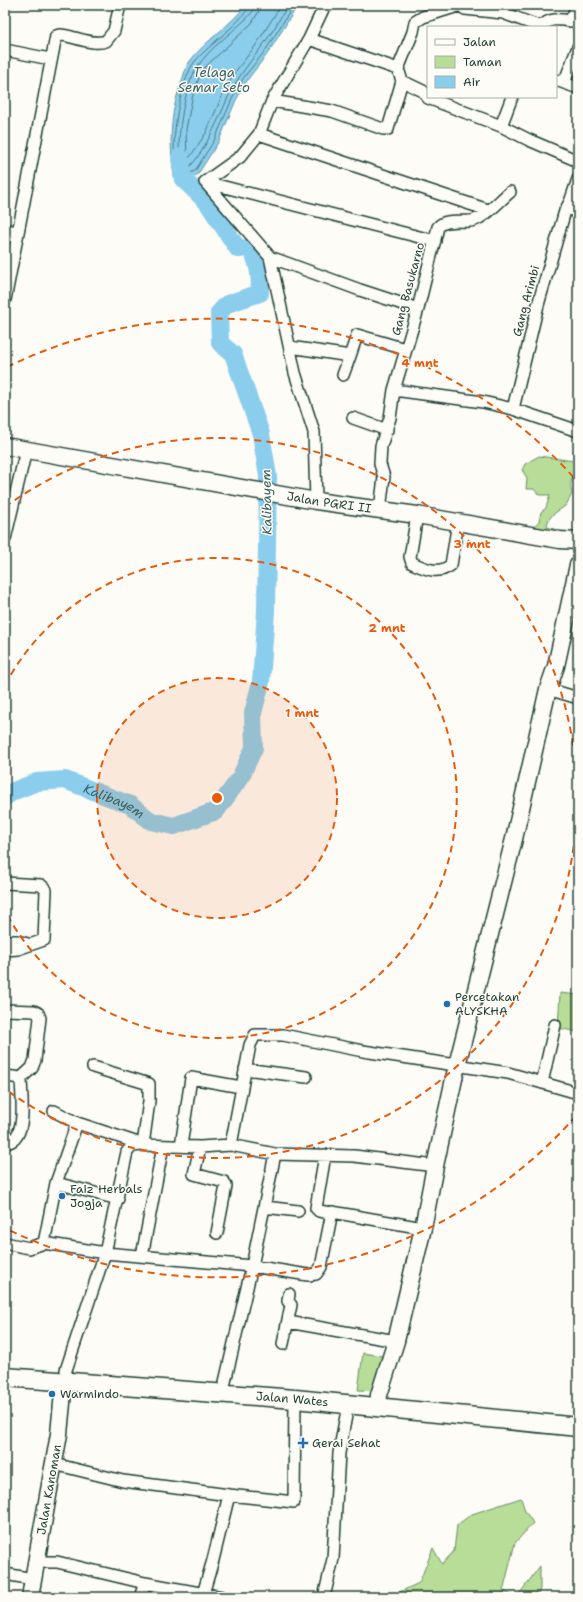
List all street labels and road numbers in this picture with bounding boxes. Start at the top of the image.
street label: Gang Basukarno [388,241,428,337]
street label: Gang Arimbi [509,264,543,338]
street label: Jalan PGRI II [286,488,373,517]
street label: Jalan Wates [255,1388,329,1410]
street label: Jalan Kanoman [33,1443,65,1536]

